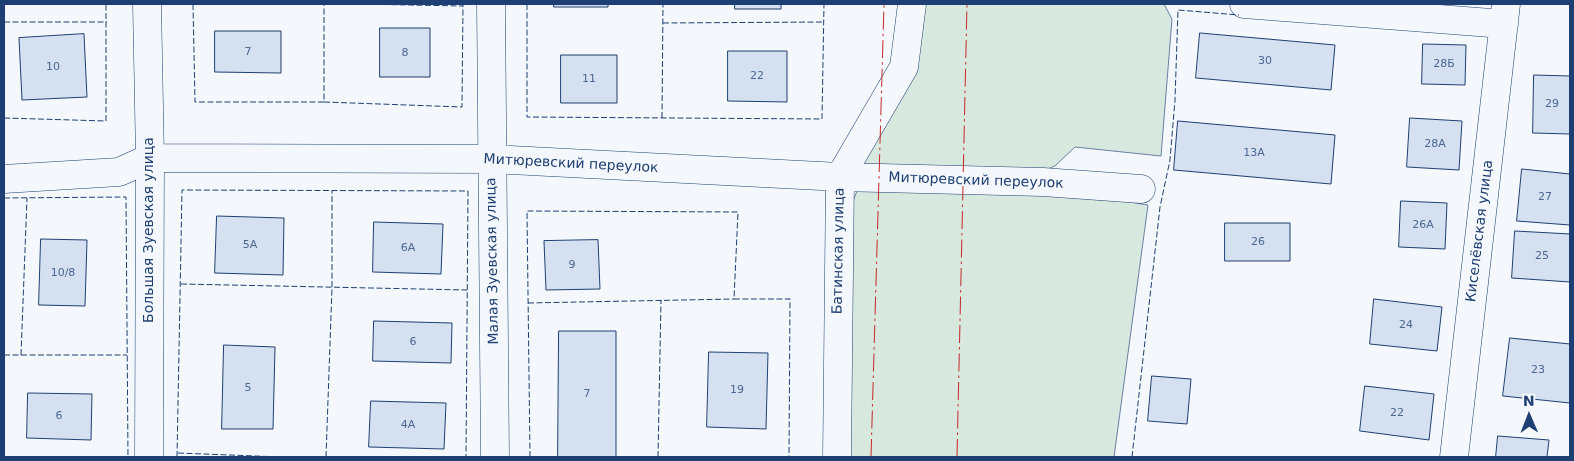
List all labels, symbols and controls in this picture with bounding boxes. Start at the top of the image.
house number: 7 [245,45,251,59]
house number: 8 [402,46,408,60]
house number: 30 [1258,54,1272,68]
house number: 28Б [1433,57,1455,71]
house number: 10 [46,60,60,74]
house number: 22 [750,69,764,83]
house number: 11 [582,72,596,86]
house number: 29 [1545,97,1559,111]
street label: Большая Зуевская улица [141,137,157,323]
house number: 28А [1424,137,1446,151]
house number: 13А [1243,146,1265,160]
street label: Митюревский переулок [483,151,659,177]
street label: Киселёвская улица [1463,159,1497,303]
street label: Митюревский переулок [888,170,1064,192]
street label: Малая Зуевская улица [483,177,503,345]
street label: Батинская улица [829,188,849,314]
house number: 27 [1538,190,1552,204]
house number: 26А [1412,218,1434,232]
house number: 26 [1251,235,1265,249]
house number: 5А [243,238,257,252]
house number: 6А [401,241,415,255]
house number: 25 [1535,249,1549,263]
house number: 9 [569,258,575,272]
house number: 10/8 [51,266,75,280]
house number: 24 [1399,318,1413,332]
house number: 6 [410,335,416,349]
house number: 23 [1531,363,1545,377]
house number: 5 [245,381,251,395]
house number: 19 [730,383,744,397]
house number: 7 [584,387,590,401]
north arrow [1504,391,1554,441]
text: N [1523,393,1535,409]
house number: 22 [1390,406,1404,420]
house number: 6 [56,409,62,423]
house number: 4А [401,418,415,432]

